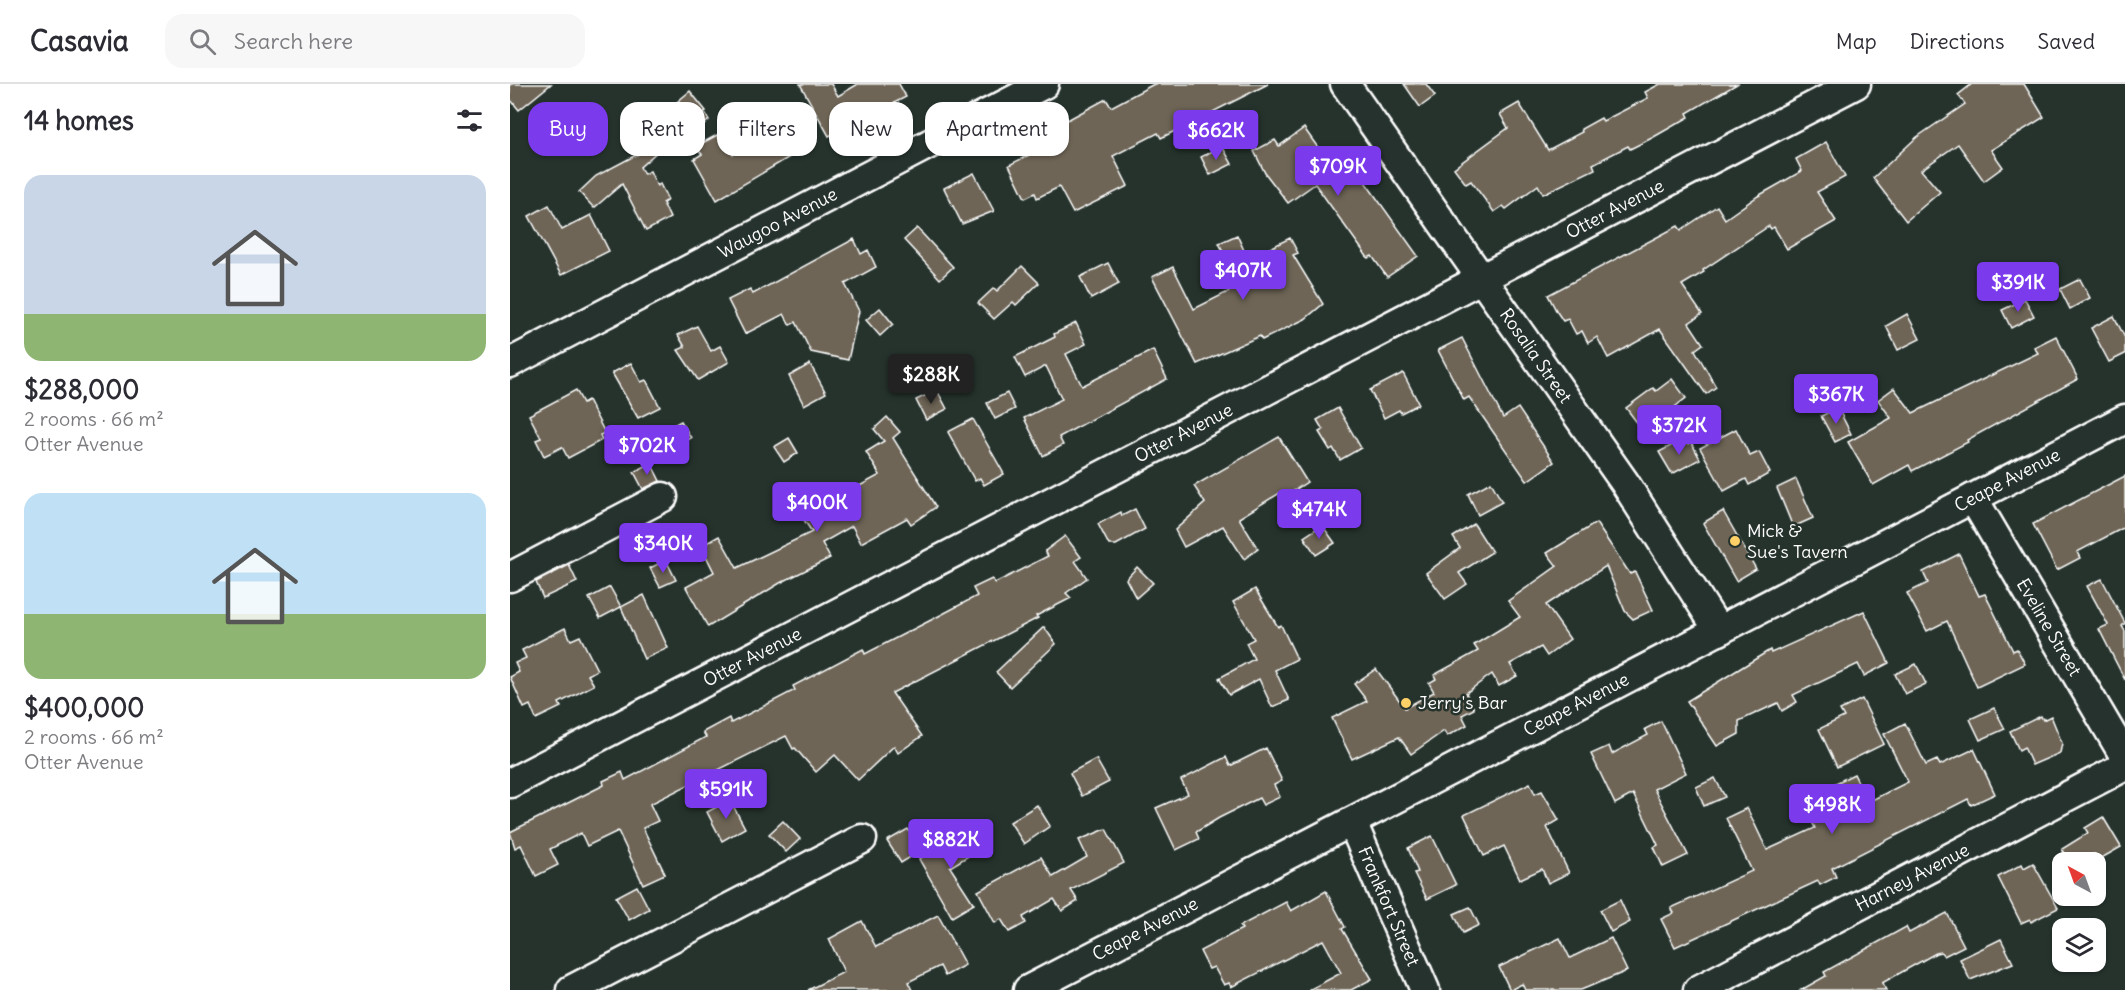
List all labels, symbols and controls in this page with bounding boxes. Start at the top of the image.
search box [165,14,585,68]
text: Casavia [30,23,129,59]
icon: search [186,25,219,58]
text: Search here [234,27,353,55]
text: Map [1836,28,1877,55]
text: Directions [1910,28,2004,55]
text: Saved [2037,28,2095,55]
chip: Buy [528,102,608,156]
chip: Rent [620,102,705,156]
chip: Filters [717,102,817,156]
chip: New [829,102,913,156]
chip: Apartment [925,102,1069,156]
text: 14 homes [24,104,134,137]
icon: filters [453,104,486,137]
pin: $662K [1174,110,1258,161]
text: $662K [1187,117,1245,142]
pin: $709K [1296,146,1380,197]
text: $709K [1309,153,1367,178]
street label: Otter Avenue [1562,174,1668,244]
street label: Waugoo Avenue [714,182,841,263]
icon: home [201,214,309,322]
pin: $407K [1201,250,1285,301]
text: $407K [1214,257,1272,282]
pin: $391K [1976,262,2060,313]
text: $391K [1991,269,2045,294]
street label: Rosalia Street [1495,304,1577,407]
pin: $288K [889,354,973,405]
text: $288K [902,361,960,386]
text: $288,000 [24,373,139,406]
pin: $367K [1794,374,1878,425]
text: $367K [1808,381,1864,406]
street label: Otter Avenue [1130,398,1236,468]
pin: $372K [1637,405,1721,456]
text: 2 rooms · 66 m² [24,406,164,431]
text: $372K [1651,412,1707,437]
pin: $702K [605,425,689,476]
text: Otter Avenue [24,431,143,456]
text: $702K [618,432,676,457]
street label: Ceape Avenue [1950,443,2064,517]
pin: $400K [775,482,859,533]
text: $400K [786,489,848,514]
pin: $474K [1277,489,1361,540]
text: $474K [1291,496,1347,521]
place label: Mick & Sue's Tavern [1747,519,1848,563]
pin: $340K [621,523,705,574]
text: $340K [633,530,693,555]
icon: home [201,532,309,640]
marker: Mick & Sue's Tavern [1728,534,1742,548]
street label: Eveline Street [2012,574,2087,680]
street label: Otter Avenue [699,622,805,692]
street label: Ceape Avenue [1519,667,1633,741]
text: $400,000 [24,691,144,724]
place label: Jerry's Bar [1418,691,1508,714]
marker: Jerry's Bar [1399,696,1413,710]
text: 2 rooms · 66 m² [24,724,164,749]
text: Otter Avenue [24,749,143,774]
pin: $591K [684,769,768,820]
text: $591K [699,776,753,801]
pin: $498K [1790,784,1874,835]
text: $498K [1803,791,1861,816]
pin: $882K [909,819,993,870]
text: $882K [922,826,980,851]
street label: Harney Avenue [1851,838,1973,916]
street label: Frankfort Street [1353,843,1425,970]
north arrow [2052,852,2106,906]
map controls [2052,852,2106,972]
street label: Ceape Avenue [1088,892,1202,966]
button: layers [2052,918,2106,972]

